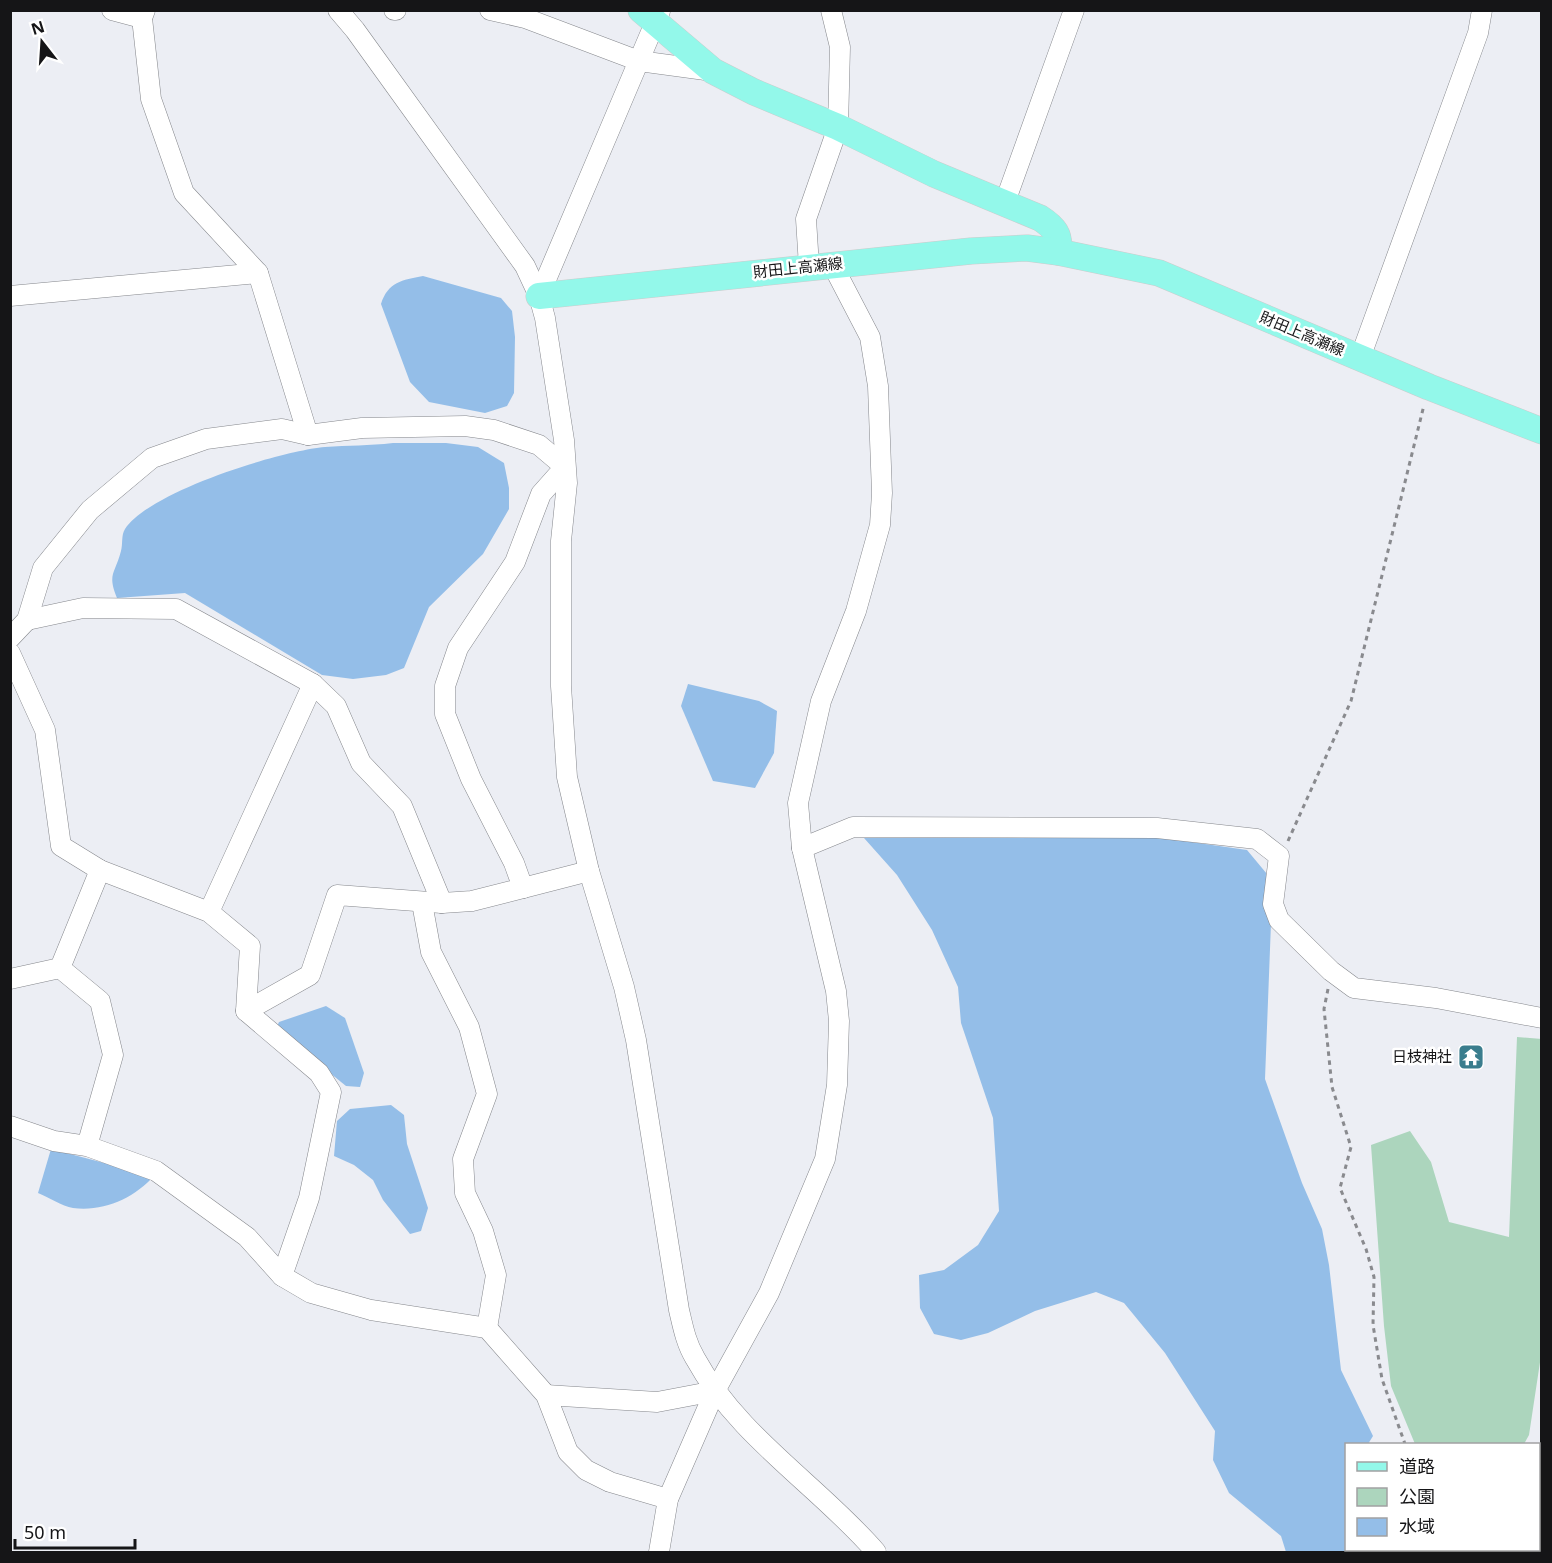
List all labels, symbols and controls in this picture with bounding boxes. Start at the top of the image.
north arrow [12,12,72,72]
text: N [28,15,47,40]
street label: 財田上高瀬線 [752,252,844,282]
street label: 財田上高瀬線 [1257,306,1348,360]
temple icon: 日枝神社 [1456,1042,1486,1072]
place label: 日枝神社 [1392,1046,1452,1066]
legend [1345,1443,1540,1551]
text: 道路 [1399,1454,1435,1478]
text: 公園 [1399,1484,1435,1508]
scale bar [15,1512,135,1550]
text: 水域 [1399,1514,1435,1538]
text: 50 m [24,1520,66,1544]

